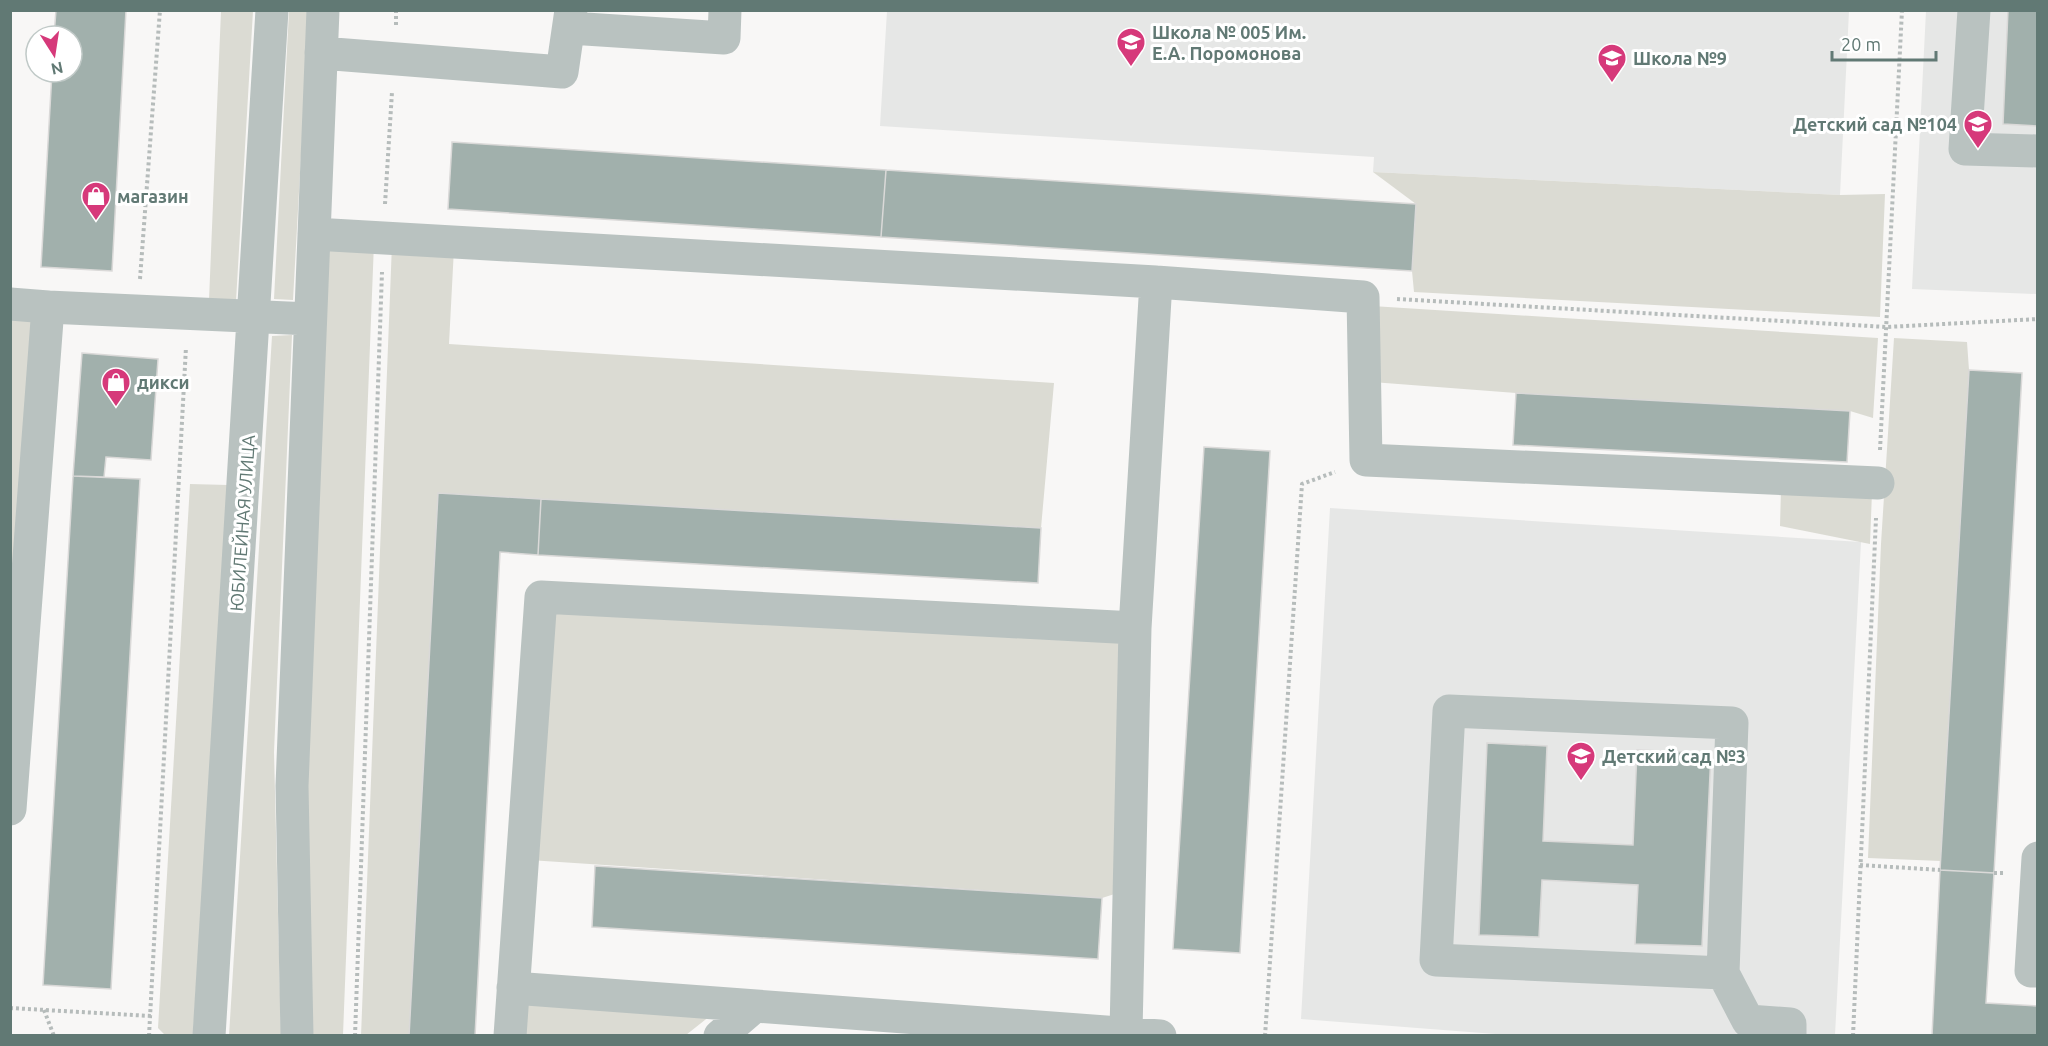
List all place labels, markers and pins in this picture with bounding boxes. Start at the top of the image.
place label: Школа № 005 Им. Е.А. Поромонова [1152,22,1306,63]
school or university icon: Школа № 005 Им. Е.А. Поромонова [1115,26,1147,68]
school or university icon: Школа №9 [1596,42,1628,84]
place label: Школа №9 [1633,48,1727,68]
school or university icon: Детский сад №104 [1962,108,1994,150]
place label: Детский сад №104 [1793,114,1957,134]
shop icon: магазин [80,180,112,222]
place label: магазин [117,186,189,206]
shop icon: дикси [100,366,132,408]
place label: дикси [137,372,190,392]
school or university icon: Детский сад №3 [1565,740,1597,782]
place label: Детский сад №3 [1602,746,1746,766]

